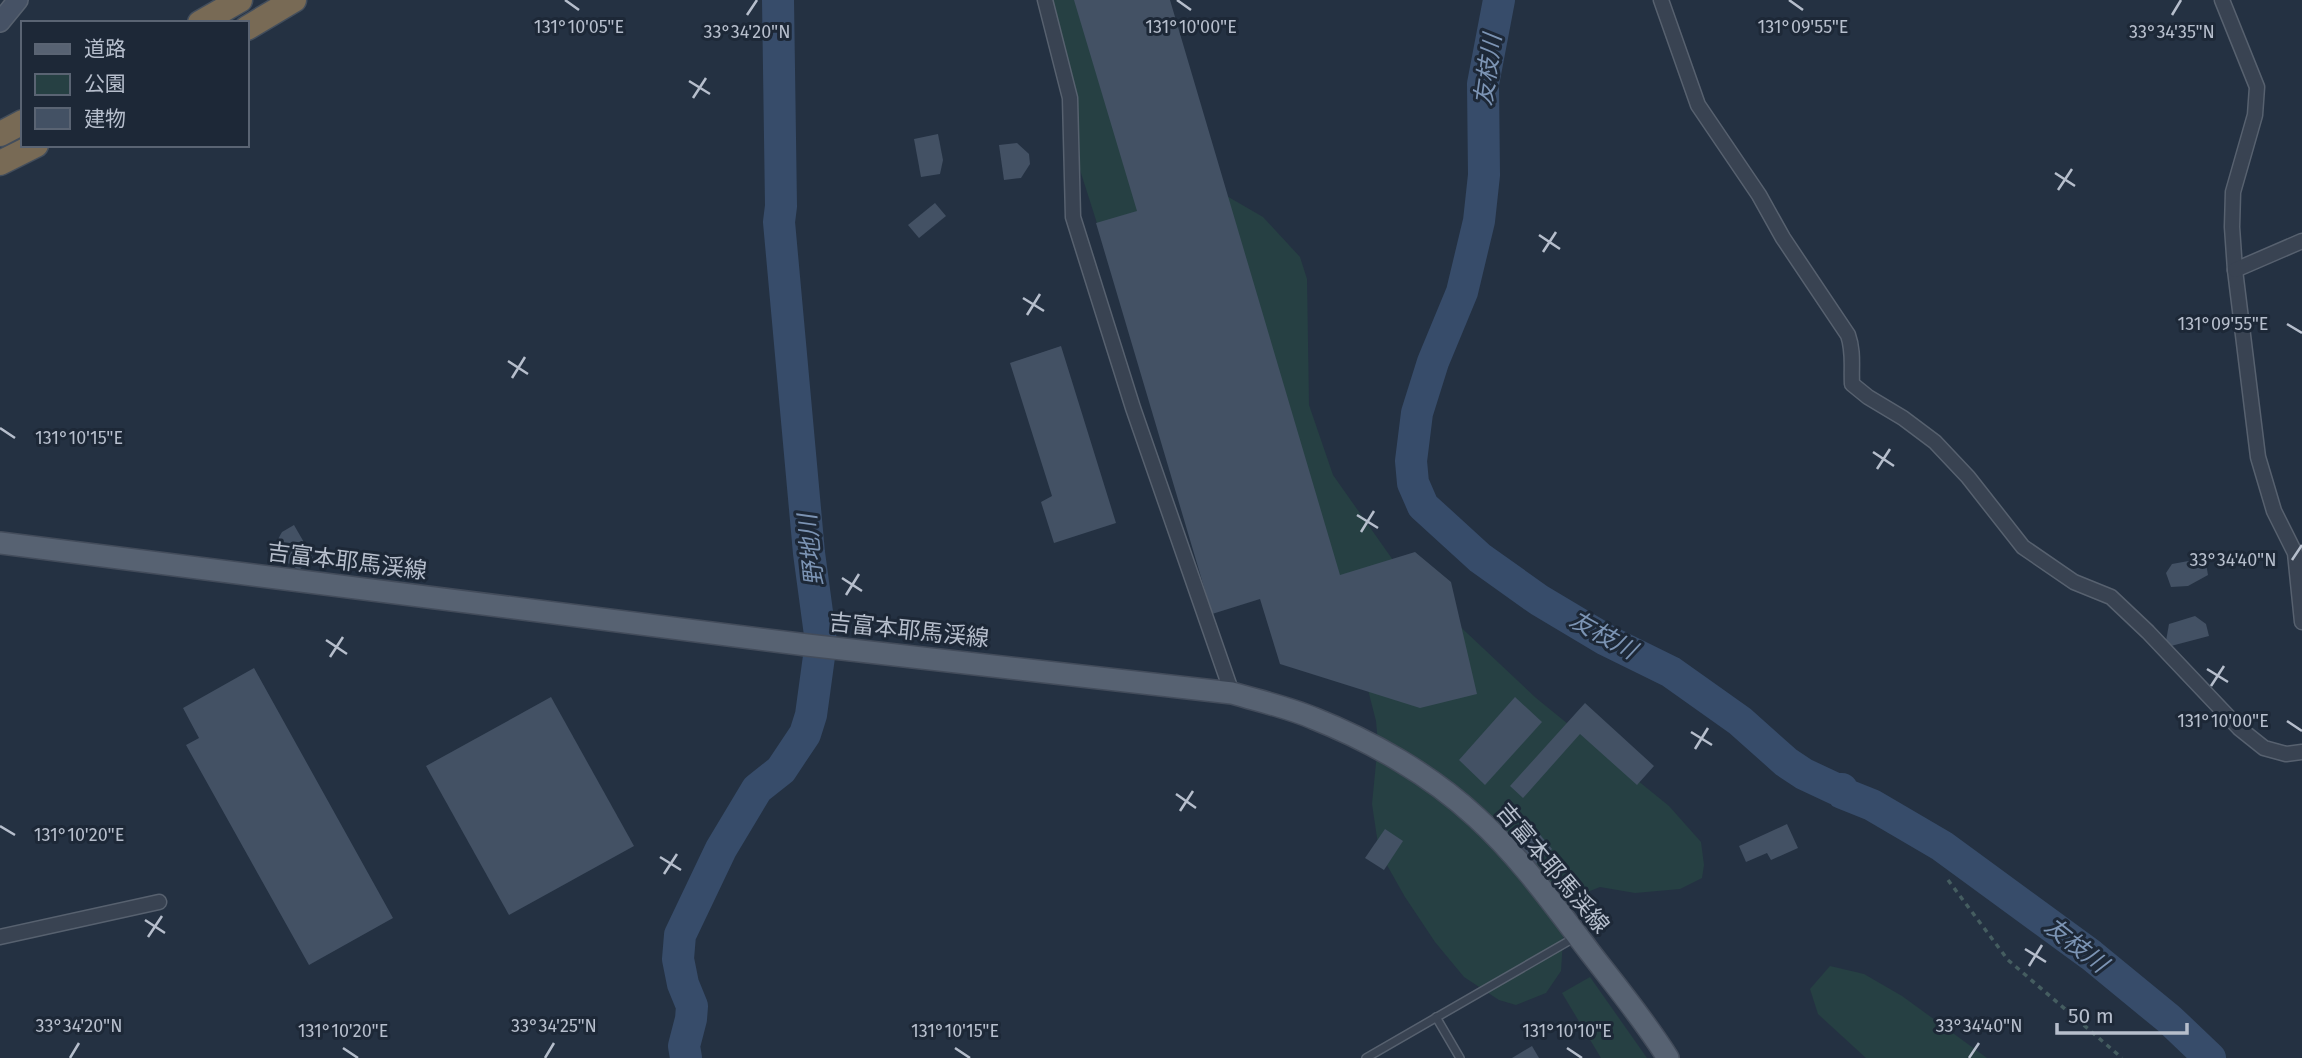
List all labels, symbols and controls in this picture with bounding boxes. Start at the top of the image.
text: 131°10'05"E [534,16,624,38]
text: 131°10'00"E [1145,16,1237,38]
text: 131°09'55"E [1757,16,1849,38]
legend [21,21,248,147]
text: 33°34'20"N [703,21,791,43]
text: 33°34'35"N [2129,21,2215,43]
water label: 友枝川 [1469,29,1507,108]
text: 道路 [84,36,126,62]
text: 公園 [84,71,126,97]
text: 建物 [84,106,126,132]
text: 131°09'55"E [2177,313,2269,335]
text: 131°10'15"E [35,427,123,449]
water label: 野地川 [793,510,829,587]
street label: 吉富本耶馬渓線 [265,537,429,585]
text: 33°34'40"N [2189,549,2277,571]
water label: 友枝川 [1565,605,1644,666]
street label: 吉富本耶馬渓線 [827,608,991,652]
text: 131°10'00"E [2177,710,2269,732]
street label: 吉富本耶馬渓線 [1491,797,1615,939]
text: 131°10'20"E [34,824,124,846]
water label: 友枝川 [2039,912,2115,980]
scale bar [2057,992,2186,1036]
text: 50 m [2068,1003,2114,1029]
text: 33°34'20"N [35,1015,123,1037]
text: 33°34'25"N [511,1015,597,1037]
text: 33°34'40"N [1935,1015,2023,1037]
text: 131°10'20"E [298,1020,388,1042]
text: 131°10'15"E [911,1020,999,1042]
text: 131°10'10"E [1522,1020,1612,1042]

